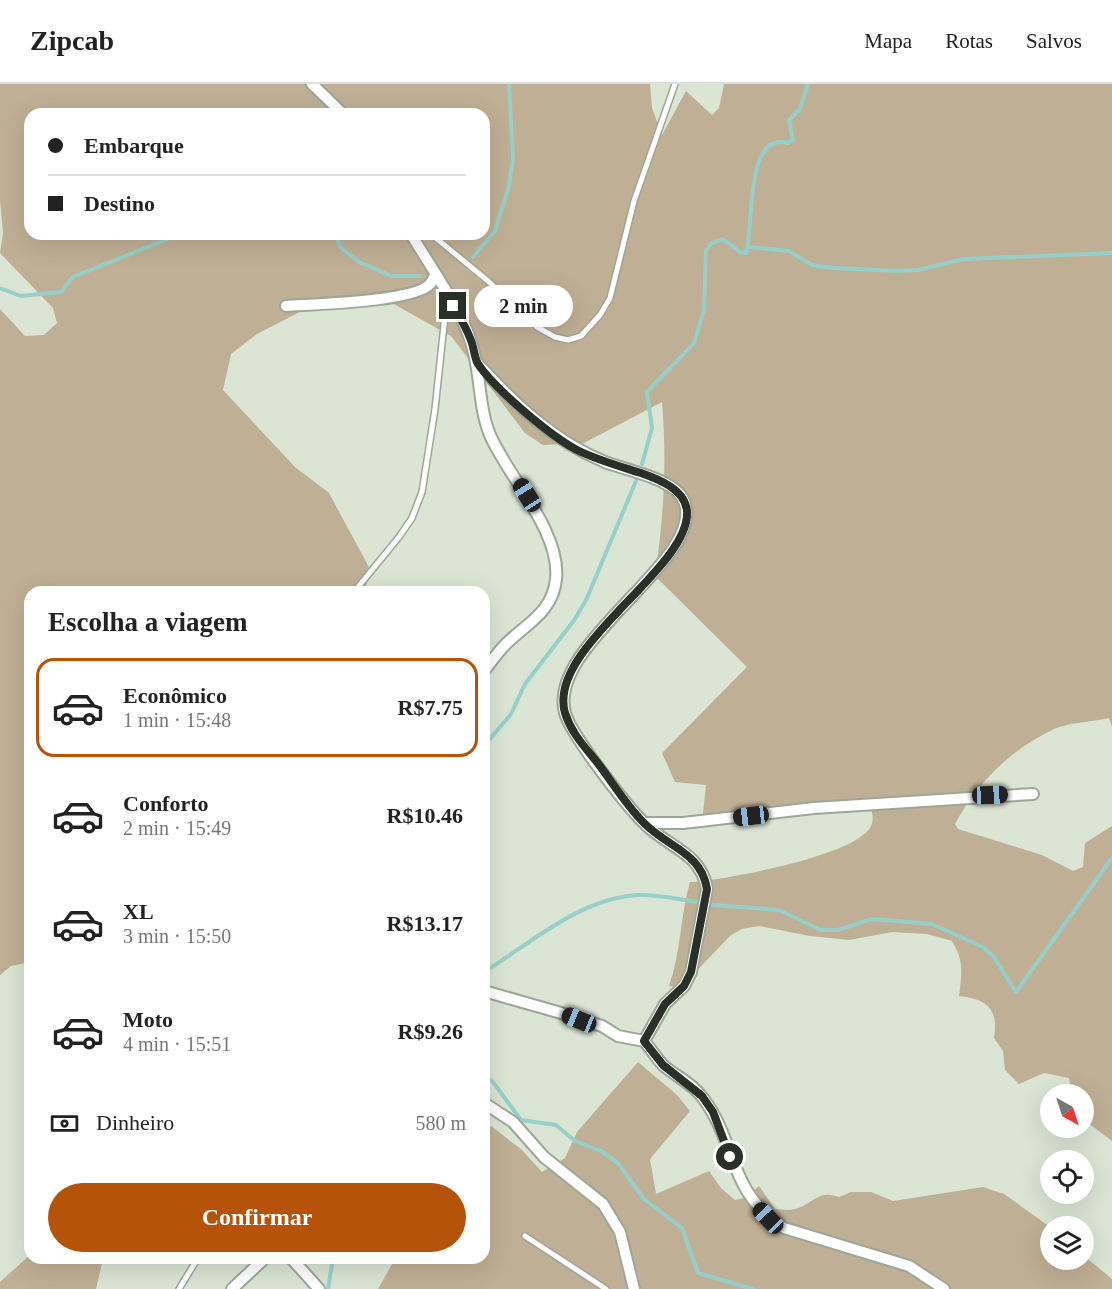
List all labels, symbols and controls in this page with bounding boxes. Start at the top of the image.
text: Zipcab [30,25,114,56]
text: Mapa [864,29,912,53]
text: Rotas [945,29,993,53]
text: Salvos [1026,29,1082,53]
text: Embarque [84,133,184,158]
text: Destino [84,191,155,216]
callout: 2 min [474,285,573,327]
route end [439,292,466,319]
text: 2 min [499,295,548,317]
car [510,475,544,515]
text: Escolha a viagem [48,607,248,637]
icon: car [51,681,105,735]
text: Econômico [123,683,227,708]
text: R$7.75 [398,695,463,720]
text: 1 min · 15:48 [123,709,231,731]
car [972,785,1008,805]
icon: car [51,789,105,843]
text: Conforto [123,791,209,816]
text: R$10.46 [387,803,463,828]
car [732,805,770,827]
text: 2 min · 15:49 [123,817,231,839]
icon: car [51,897,105,951]
text: XL [123,899,154,924]
text: R$13.17 [387,911,463,936]
text: 3 min · 15:50 [123,925,231,947]
icon: car [51,1005,105,1059]
car [559,1005,599,1035]
text: Moto [123,1007,173,1032]
text: R$9.26 [398,1019,463,1044]
text: 4 min · 15:51 [123,1033,231,1055]
north arrow [1040,1084,1094,1138]
map controls [1040,1084,1094,1270]
icon: cash [48,1107,81,1140]
text: Dinheiro [96,1110,174,1135]
text: 580 m [415,1112,466,1134]
route start [716,1143,743,1170]
button: locate [1040,1150,1094,1204]
button: Confirmar [48,1183,466,1252]
car [749,1199,787,1237]
button: layers [1040,1216,1094,1270]

